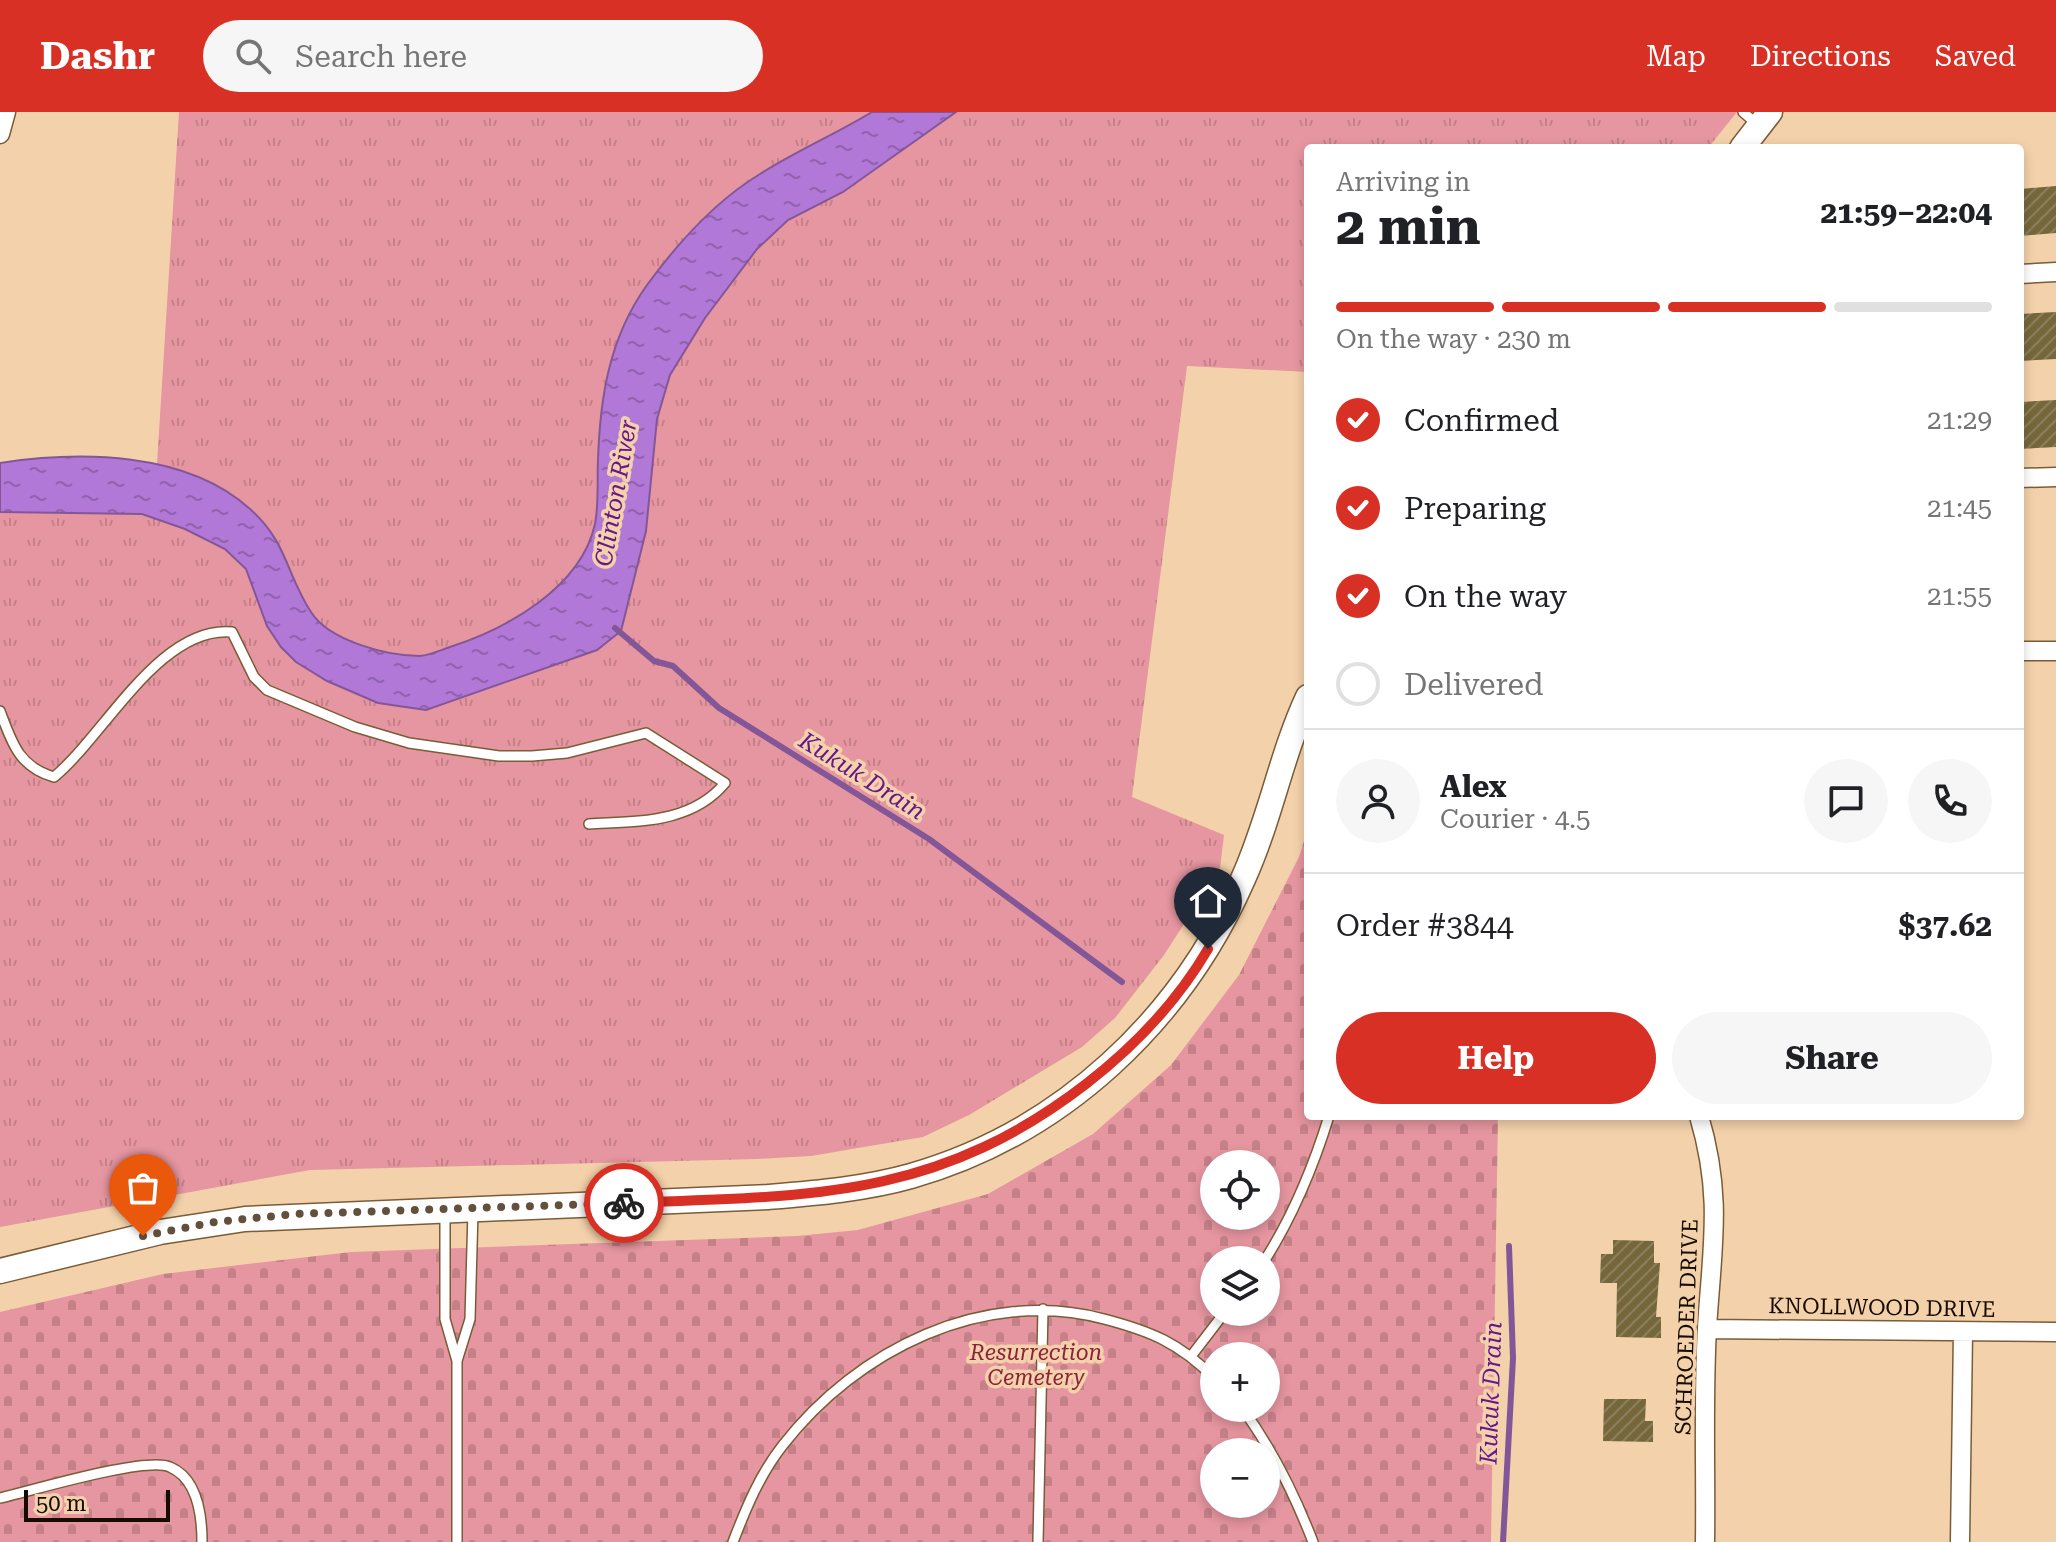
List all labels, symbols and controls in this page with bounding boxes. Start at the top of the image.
search box [203,20,763,92]
text: Dashr [40,34,155,78]
icon: search [231,34,275,78]
text: Search here [295,39,467,74]
text: Map [1646,40,1706,73]
text: Directions [1750,40,1891,73]
text: Saved [1935,40,2016,73]
text: Arriving in [1336,167,1470,197]
text: 21:59–22:04 [1820,195,1992,230]
text: 2 min [1336,196,1481,257]
text: On the way · 230 m [1336,324,1571,354]
icon: check [1336,398,1380,442]
text: Confirmed [1404,403,1559,438]
text: 21:29 [1927,405,1992,435]
water label: Clinton River [589,417,643,569]
icon: check [1336,486,1380,530]
text: Preparing [1404,491,1546,526]
text: 21:45 [1927,493,1992,523]
icon: check [1336,574,1380,618]
text: On the way [1404,579,1567,614]
text: 21:55 [1927,581,1992,611]
text: Delivered [1404,667,1543,702]
water label: Kukuk Drain [793,726,930,826]
button: person [1336,759,1420,843]
button: chat [1804,759,1888,843]
button: phone [1908,759,1992,843]
text: Alex [1440,769,1507,804]
text: Courier · 4.5 [1440,804,1590,834]
pin [1174,867,1242,949]
icon: home [1186,879,1230,923]
text: Order #3844 [1336,908,1514,943]
text: $37.62 [1899,908,1992,943]
button: Help [1336,1012,1656,1104]
button: Share [1672,1012,1992,1104]
map controls [1200,1150,1280,1518]
button: locate [1200,1150,1280,1230]
pin [109,1154,177,1236]
courier [584,1163,664,1243]
icon: bag [121,1166,165,1210]
icon: bike [602,1181,646,1225]
street label: SCHROEDER DRIVE [1670,1218,1703,1436]
button: layers [1200,1246,1280,1326]
street label: KNOLLWOOD DRIVE [1768,1293,1996,1322]
water label: Kukuk Drain [1474,1321,1507,1466]
park label: Resurrection Cemetery [969,1340,1102,1390]
button: + [1200,1342,1280,1422]
button: − [1200,1438,1280,1518]
scale bar [24,1486,170,1522]
text: 50 m [36,1491,86,1516]

